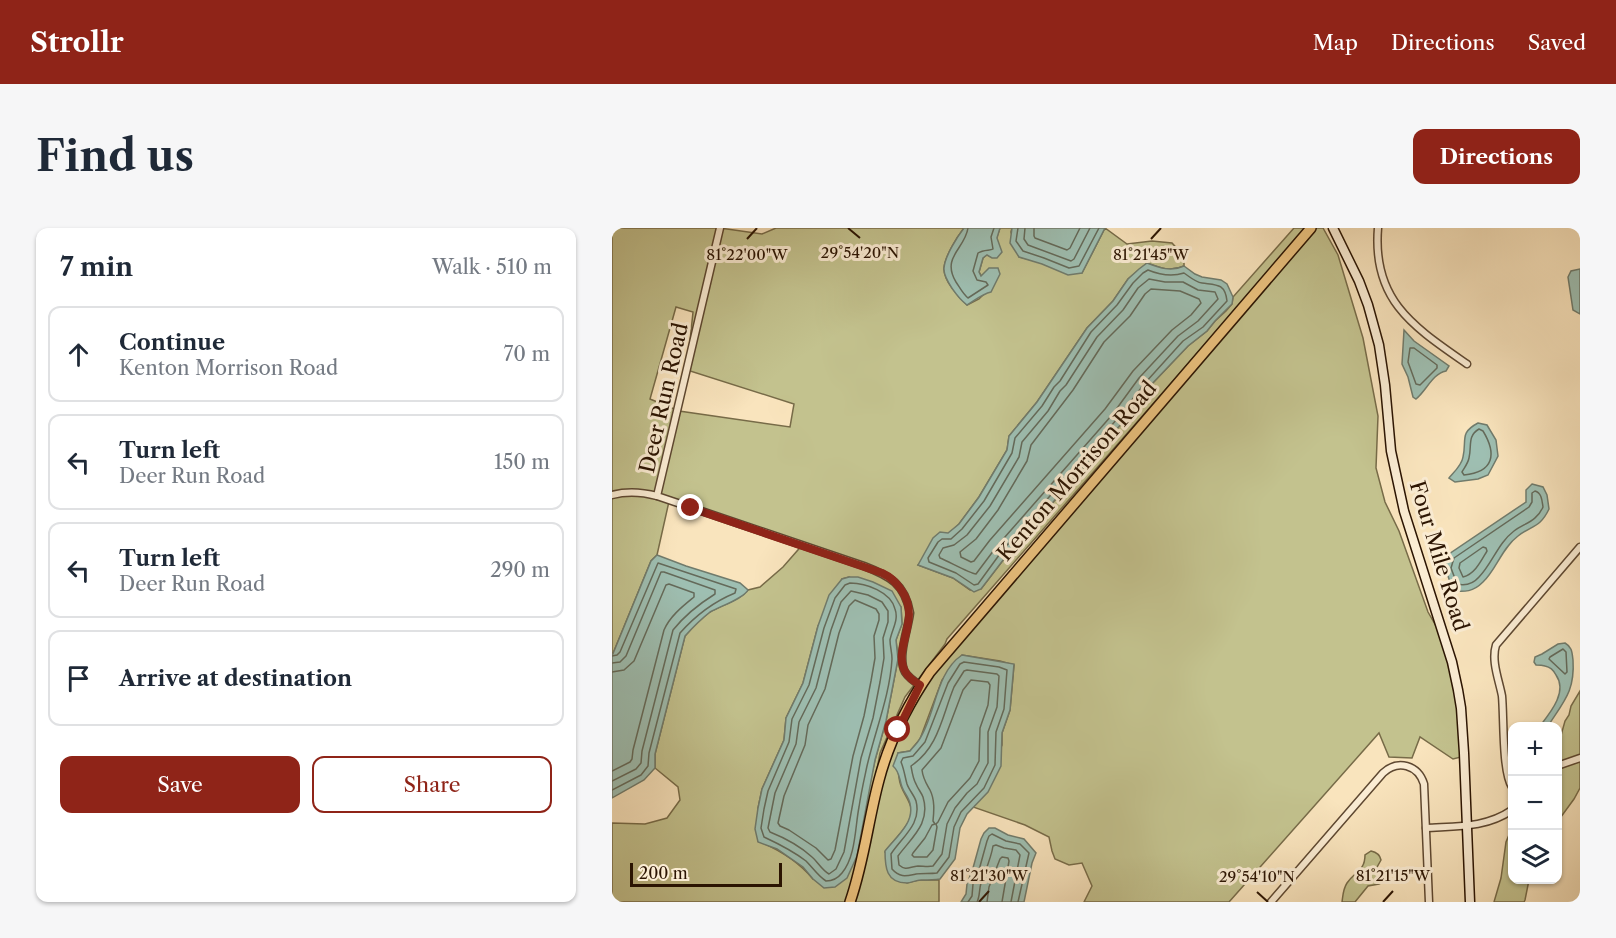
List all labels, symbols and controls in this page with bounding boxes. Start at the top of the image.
text: Strollr [30,25,124,59]
text: Map [1313,30,1358,55]
text: Directions [1391,30,1495,55]
text: Saved [1528,30,1586,55]
button: Directions [1413,129,1580,184]
text: Find us [36,130,194,182]
text: 29°54'20"N [821,243,899,262]
text: 81°22'00"W [706,245,788,264]
text: 81°21'45"W [1113,245,1190,264]
text: 7 min [60,251,133,283]
text: Walk · 510 m [432,255,552,279]
street label: Deer Run Road [634,320,693,475]
text: Continue [119,329,225,356]
icon: ahead [62,338,95,371]
text: 70 m [504,342,550,366]
text: Kenton Morrison Road [119,356,338,380]
street label: Kenton Morrison Road [992,375,1162,566]
text: Turn left [119,437,220,464]
icon: left [62,446,95,479]
text: 150 m [494,450,550,474]
text: Deer Run Road [119,464,265,488]
street label: Four Mile Road [1405,478,1474,634]
route end [677,494,703,520]
text: Turn left [119,545,220,572]
icon: left [62,554,95,587]
text: 290 m [490,558,550,582]
text: Deer Run Road [119,572,265,596]
icon: arrive [62,662,95,695]
text: Arrive at destination [119,665,352,692]
route start [884,716,910,742]
map controls [1508,722,1562,884]
button: + [1508,722,1562,776]
button: Save [60,756,300,813]
button: Share [312,756,552,813]
button: − [1508,776,1562,830]
button: layers [1508,830,1562,884]
scale bar [630,860,782,888]
text: 200 m [639,863,688,883]
text: 81°21'30"W [950,866,1028,885]
text: 81°21'15"W [1356,866,1431,885]
text: 29°54'10"N [1219,867,1295,886]

